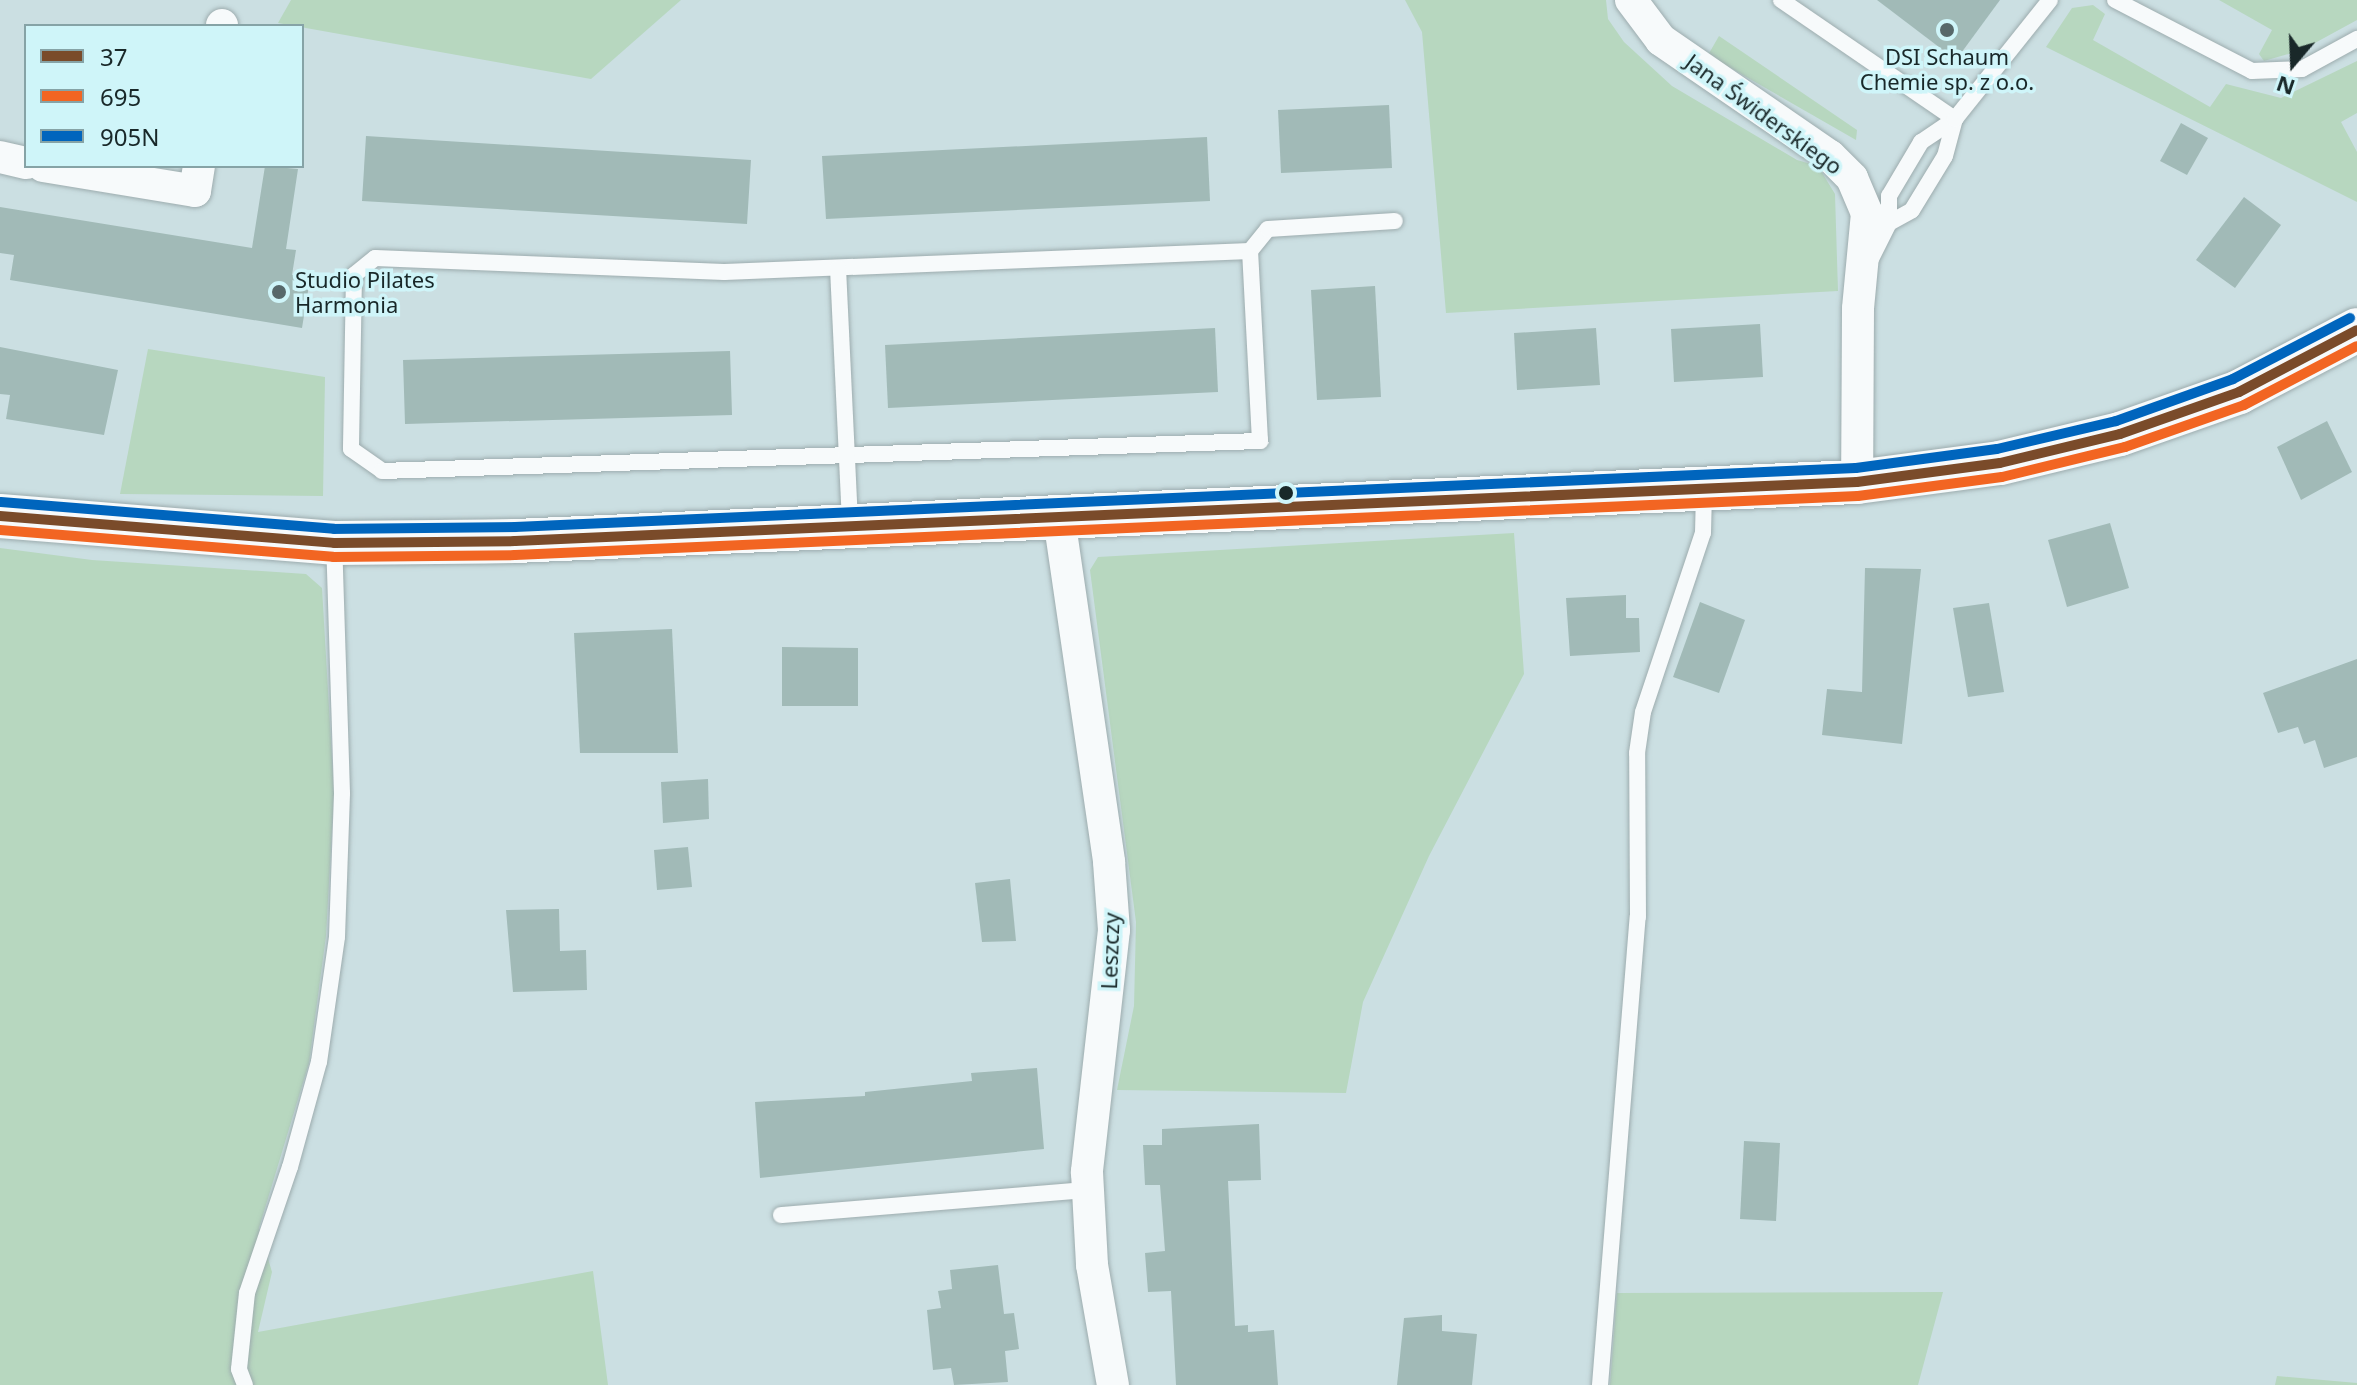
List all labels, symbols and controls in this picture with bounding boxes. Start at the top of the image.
marker: DSI Schaum Chemie sp. z o.o. [1938,21,1956,39]
legend [24,24,304,168]
north arrow [2253,24,2333,104]
text: 37 [100,40,127,73]
place label: DSI Schaum Chemie sp. z o.o. [1860,43,2034,94]
street label: Jana Świderskiego [1680,48,1848,180]
text: N [2272,70,2299,104]
text: 695 [100,80,141,113]
text: 905N [100,120,159,153]
place label: Studio Pilates Harmonia [295,266,435,318]
marker: Studio Pilates Harmonia [270,283,288,301]
unlabelled marker [1278,485,1294,501]
street label: Leszczy [1095,912,1125,990]

